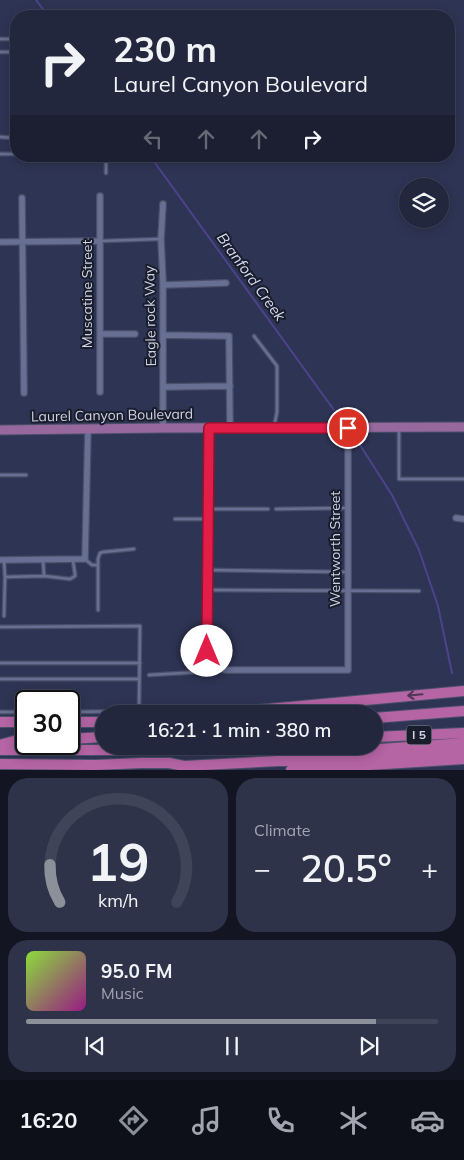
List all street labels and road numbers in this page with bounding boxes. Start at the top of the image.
street label: Muscatine Street [78,240,96,348]
street label: Eagle rock Way [140,265,160,367]
street label: Laurel Canyon Boulevard [31,405,193,425]
street label: Wentworth Street [326,491,344,607]
road number: I 5 [406,726,432,744]

